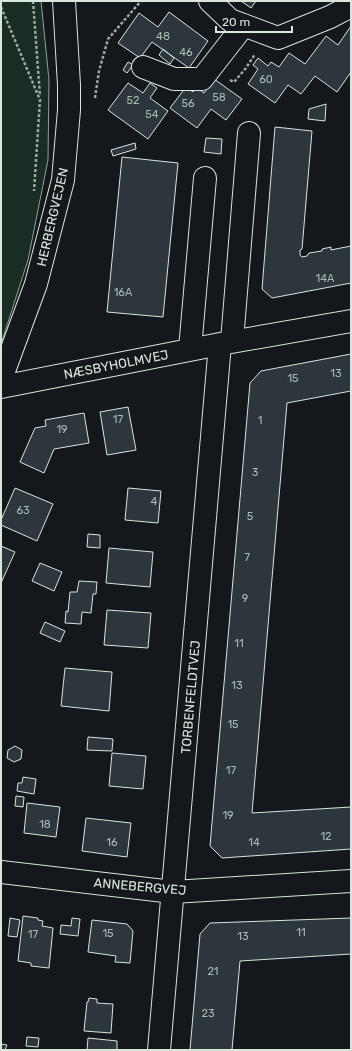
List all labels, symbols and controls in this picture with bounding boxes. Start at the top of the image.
scale bar [216,8,292,34]
text: 20 m [222,15,250,29]
house number: 48 [156,30,170,43]
house number: 46 [179,46,193,59]
house number: 60 [259,73,273,86]
house number: 58 [212,91,226,104]
house number: 52 [127,94,140,107]
house number: 56 [181,97,195,110]
house number: 54 [145,108,159,121]
street label: HERBERGVEJEN [34,166,71,268]
house number: 14A [316,272,335,285]
house number: 16A [114,286,133,299]
street label: NÆSBYHOLMVEJ [62,347,170,382]
house number: 13 [330,367,342,380]
house number: 15 [287,372,299,385]
house number: 17 [113,413,124,426]
house number: 1 [258,414,262,427]
house number: 19 [56,423,68,436]
house number: 3 [252,466,259,479]
house number: 4 [151,495,158,508]
house number: 63 [16,504,30,517]
house number: 5 [247,510,254,523]
house number: 7 [244,551,250,564]
house number: 9 [242,592,248,605]
house number: 11 [234,637,244,650]
street label: TORBENFELDTVEJ [178,640,203,754]
house number: 13 [231,679,243,692]
house number: 15 [227,718,239,731]
house number: 17 [226,764,237,777]
house number: 19 [222,809,234,822]
house number: 18 [39,818,51,831]
house number: 12 [320,830,332,843]
house number: 16 [106,836,118,849]
house number: 14 [248,836,260,849]
street label: ANNEBERGVEJ [93,875,187,898]
house number: 11 [296,926,306,939]
house number: 15 [102,927,114,940]
house number: 17 [28,928,39,941]
house number: 13 [237,930,249,943]
house number: 21 [207,965,219,978]
house number: 23 [201,1007,215,1020]

